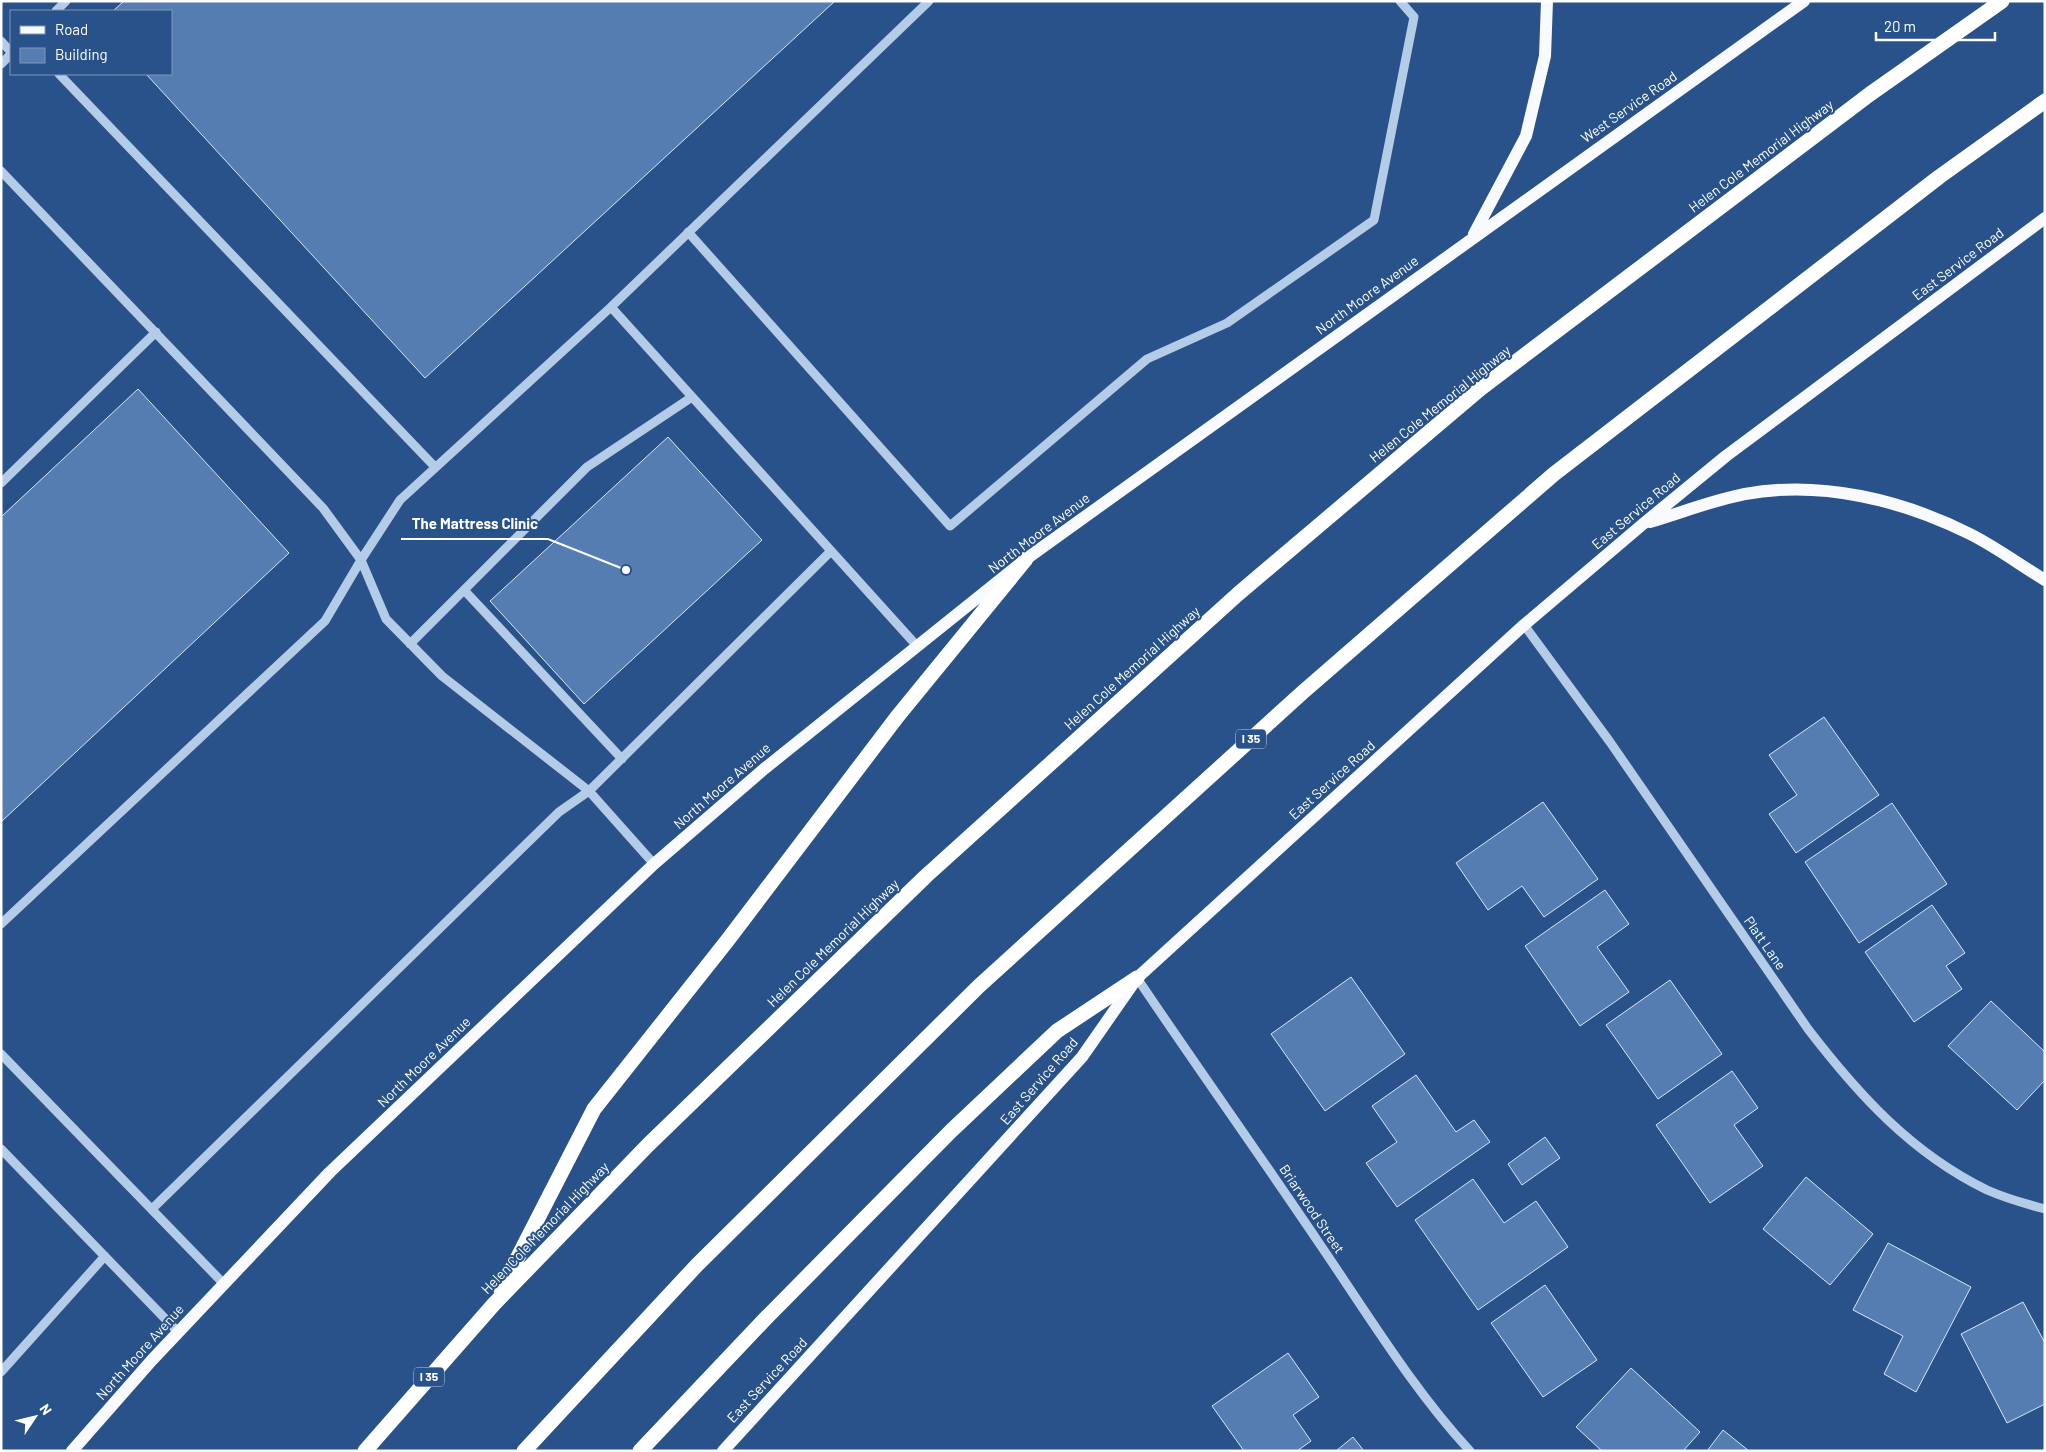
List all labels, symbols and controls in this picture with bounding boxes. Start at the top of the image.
legend [10,10,172,75]
scale bar [1876,10,1995,42]
text: 20 m [1884,17,1916,35]
text: Road [55,20,88,38]
text: Building [55,45,108,63]
street label: West Service Road [1577,67,1680,146]
street label: Helen Cole Memorial Highway [1685,95,1837,216]
street label: East Service Road [1909,224,2007,304]
street label: North Moore Avenue [1312,252,1421,338]
street label: Helen Cole Memorial Highway [1366,341,1514,466]
street label: East Service Road [1588,469,1683,552]
street label: North Moore Avenue [985,489,1093,576]
callout: The Mattress Clinic [401,509,548,539]
text: The Mattress Clinic [412,514,538,532]
street label: Helen Cole Memorial Highway [1060,602,1203,733]
road number: I 35 [1236,730,1266,749]
street label: East Service Road [1285,736,1378,823]
street label: North Moore Avenue [670,739,774,832]
street label: Helen Cole Memorial Highway [763,875,903,1010]
street label: Platt Lane [1741,913,1790,973]
street label: North Moore Avenue [374,1013,474,1110]
street label: East Service Road [996,1034,1081,1128]
street label: Helen Cole Memorial Highway [477,1158,613,1297]
street label: Briarwood Street [1276,1161,1349,1257]
street label: North Moore Avenue [92,1300,187,1403]
street label: East Service Road [723,1334,810,1426]
road number: I 35 [414,1368,444,1386]
north arrow [10,1392,60,1442]
text: N [36,1401,56,1418]

